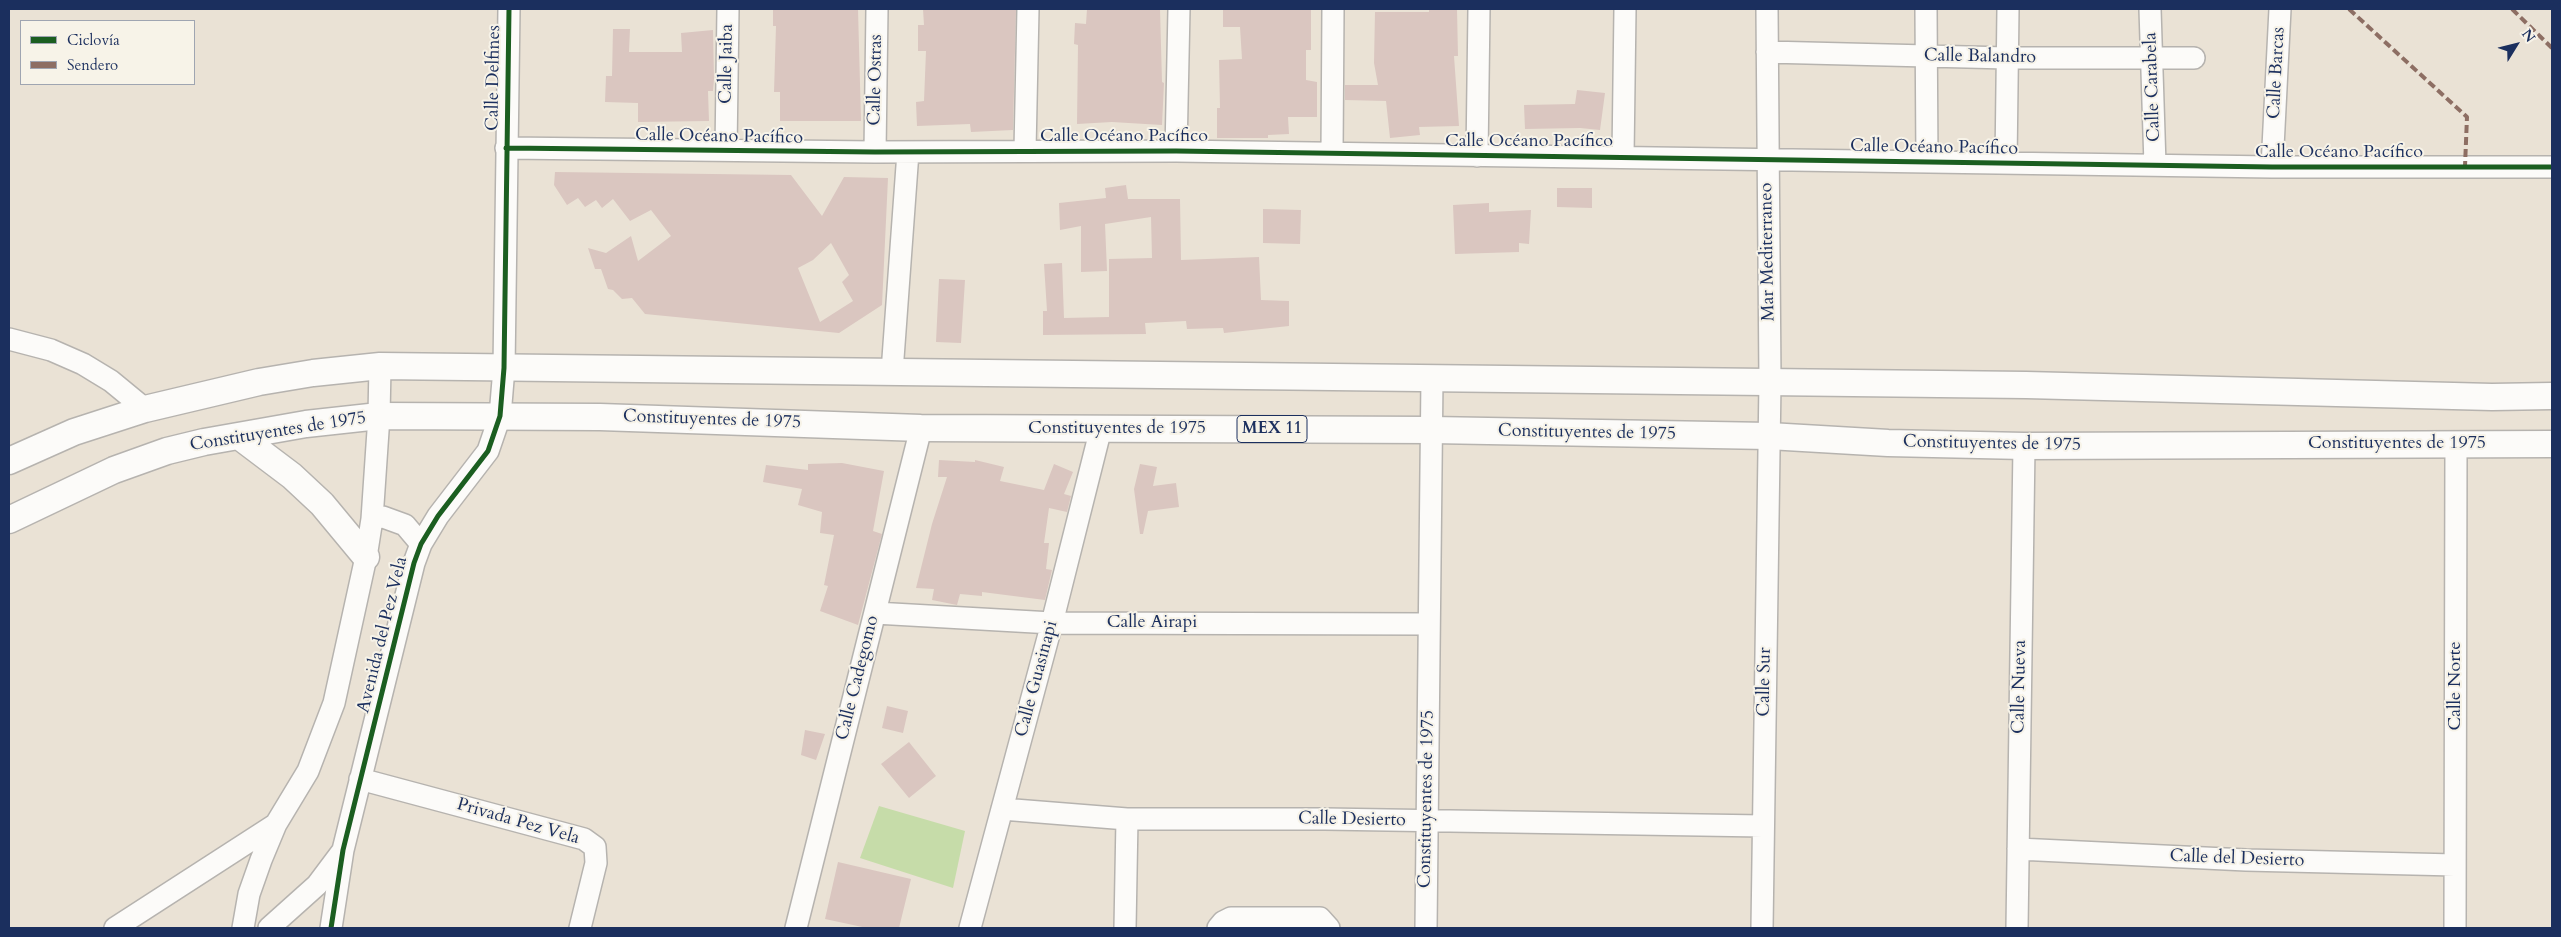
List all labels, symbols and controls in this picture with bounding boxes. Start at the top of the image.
legend [20,20,195,85]
north arrow [2491,20,2541,70]
street label: Calle Jaiba [716,24,738,104]
street label: Calle Delfines [482,25,506,131]
text: N [2517,25,2540,46]
street label: Calle Barcas [2264,26,2290,120]
text: Ciclovía [67,30,120,50]
street label: Calle Carabela [2140,32,2166,142]
street label: Calle Ostras [864,34,888,126]
street label: Calle Balandro [1924,45,2036,69]
text: Sendero [67,55,118,75]
street label: Calle Océano Pacífico [635,125,803,149]
street label: Calle Océano Pacífico [1040,126,1208,148]
street label: Calle Océano Pacífico [1445,131,1613,153]
street label: Calle Océano Pacífico [1850,136,2018,160]
street label: Calle Océano Pacífico [2255,142,2423,164]
street label: Mar Mediterraneo [1756,182,1780,322]
street label: Constituyentes de 1975 [623,406,801,434]
street label: Constituyentes de 1975 [188,407,368,457]
road number: MEX 11 [1237,416,1307,442]
street label: Constituyentes de 1975 [1028,418,1206,440]
street label: Constituyentes de 1975 [1498,421,1676,445]
street label: Constituyentes de 1975 [1903,432,2081,456]
street label: Constituyentes de 1975 [2308,433,2486,455]
street label: Avenida del Pez Vela [353,555,413,715]
street label: Calle Airapi [1107,612,1197,634]
street label: Calle Cadegomo [832,613,884,743]
street label: Calle Guasinapi [1011,619,1063,739]
street label: Calle Nueva [2008,640,2032,734]
street label: Calle Norte [2445,641,2467,731]
street label: Calle Sur [1754,647,1776,717]
street label: Constituyentes de 1975 [1415,710,1439,888]
street label: Privada Pez Vela [454,794,582,850]
street label: Calle Desierto [1298,808,1406,832]
street label: Calle del Desierto [2169,846,2305,872]

